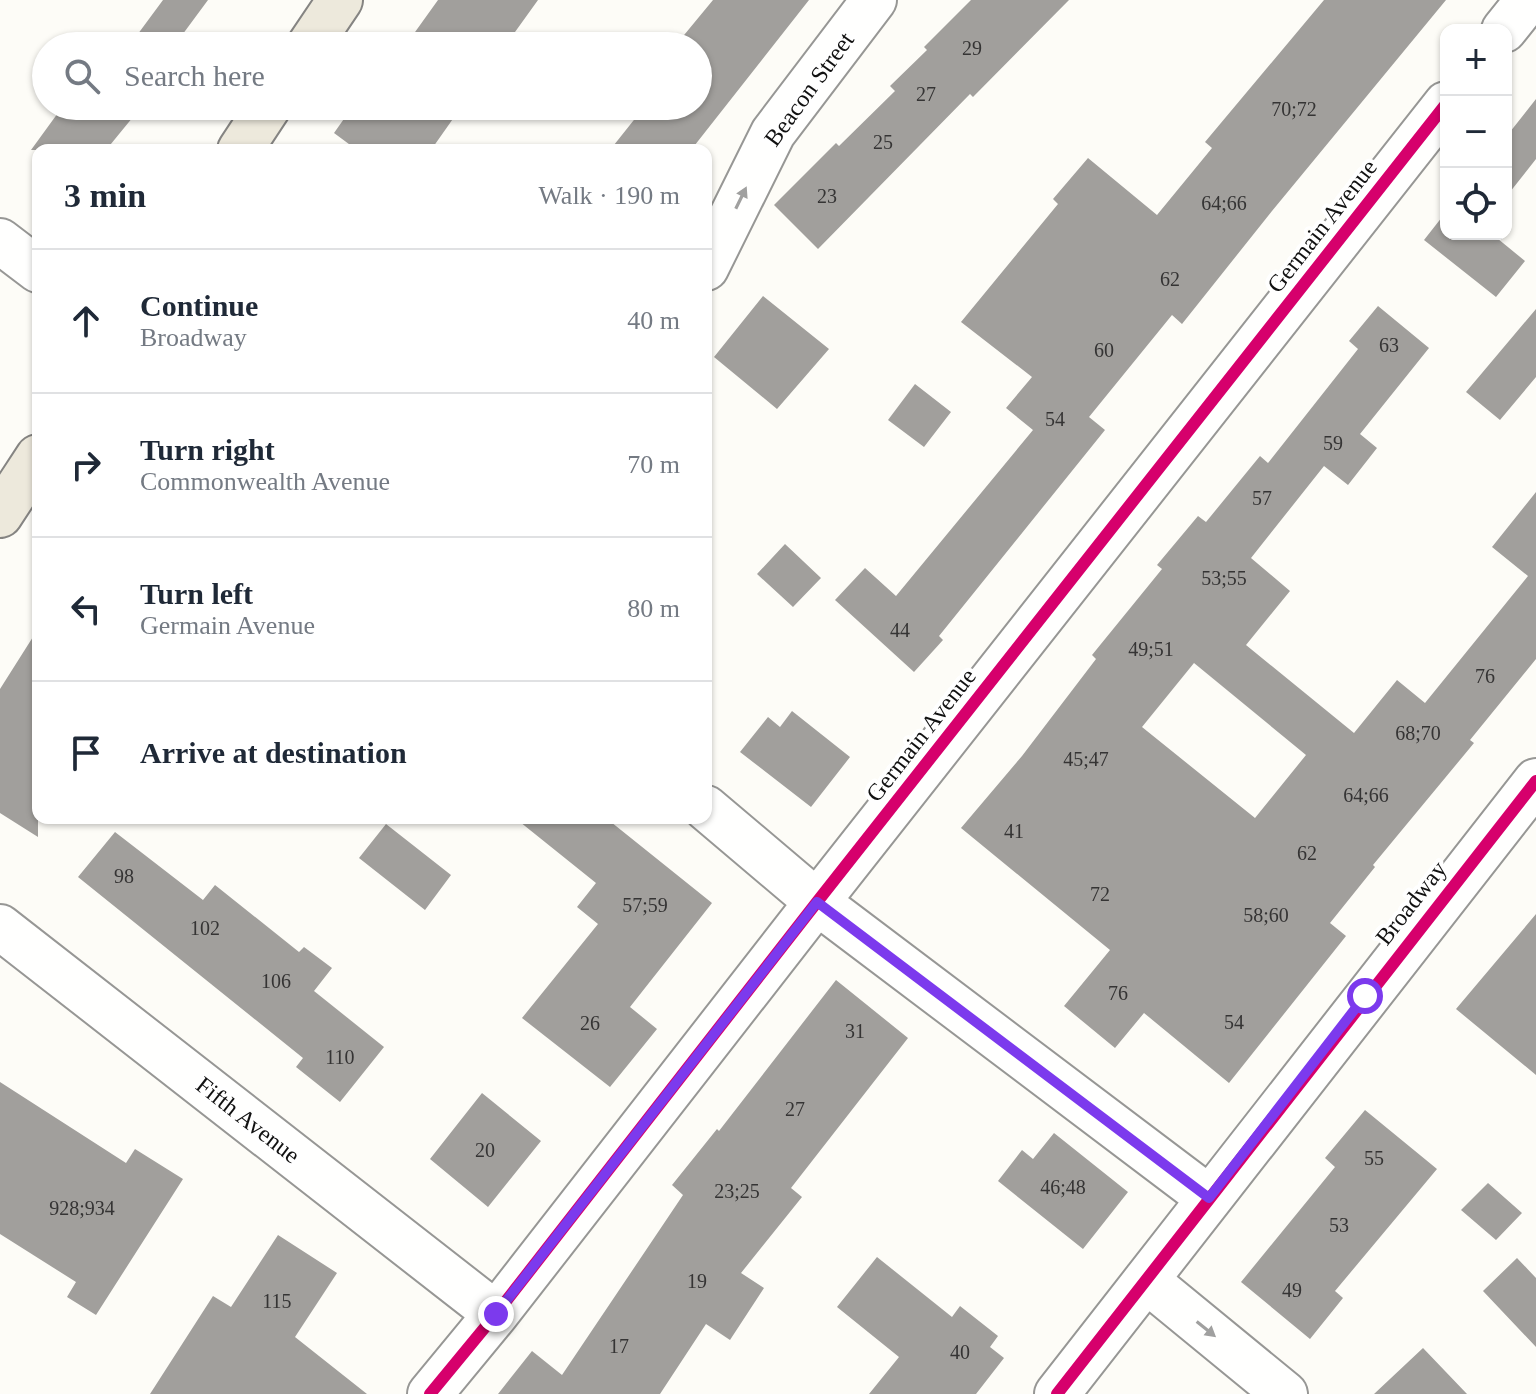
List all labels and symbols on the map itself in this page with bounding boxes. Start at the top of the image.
street label: Beacon Street [759,27,859,151]
house number: 29 [962,37,982,59]
house number: 27 [916,83,936,105]
house number: 70;72 [1271,98,1317,120]
house number: 25 [873,131,893,153]
street label: Germain Avenue [1262,154,1382,298]
house number: 23 [817,185,837,207]
one-way arrow [734,187,747,210]
house number: 64;66 [1201,192,1247,214]
house number: 62 [1160,268,1180,290]
house number: 63 [1379,334,1399,356]
house number: 60 [1094,339,1114,361]
house number: 54 [1045,408,1065,430]
house number: 59 [1323,432,1343,454]
house number: 57 [1252,487,1272,509]
house number: 53;55 [1201,567,1247,589]
house number: 44 [890,619,910,641]
house number: 49;51 [1128,638,1174,660]
street label: Germain Avenue [861,663,981,807]
house number: 76 [1475,665,1495,687]
house number: 68;70 [1395,722,1441,744]
house number: 45;47 [1063,748,1109,770]
house number: 64;66 [1343,784,1389,806]
house number: 41 [1004,820,1024,842]
house number: 62 [1297,842,1317,864]
street label: Broadway [1370,856,1452,950]
house number: 98 [114,865,134,887]
house number: 72 [1090,883,1110,905]
house number: 57;59 [622,894,668,916]
house number: 58;60 [1243,904,1289,926]
house number: 102 [190,917,220,939]
house number: 106 [261,970,291,992]
route start [1347,978,1383,1014]
house number: 76 [1108,982,1128,1004]
house number: 54 [1224,1011,1244,1033]
house number: 26 [580,1012,600,1034]
house number: 31 [845,1020,865,1042]
house number: 110 [325,1046,355,1068]
street label: Fifth Avenue [191,1072,305,1168]
house number: 27 [785,1098,805,1120]
house number: 20 [475,1139,495,1161]
house number: 55 [1364,1147,1384,1169]
house number: 46;48 [1040,1176,1086,1198]
house number: 23;25 [714,1180,760,1202]
house number: 928;934 [49,1197,115,1219]
house number: 53 [1329,1214,1349,1236]
house number: 19 [687,1270,707,1292]
house number: 49 [1282,1279,1302,1301]
house number: 115 [262,1290,292,1312]
route end [478,1296,514,1332]
one-way arrow [1196,1320,1216,1337]
house number: 17 [609,1335,629,1357]
house number: 40 [950,1341,970,1363]

